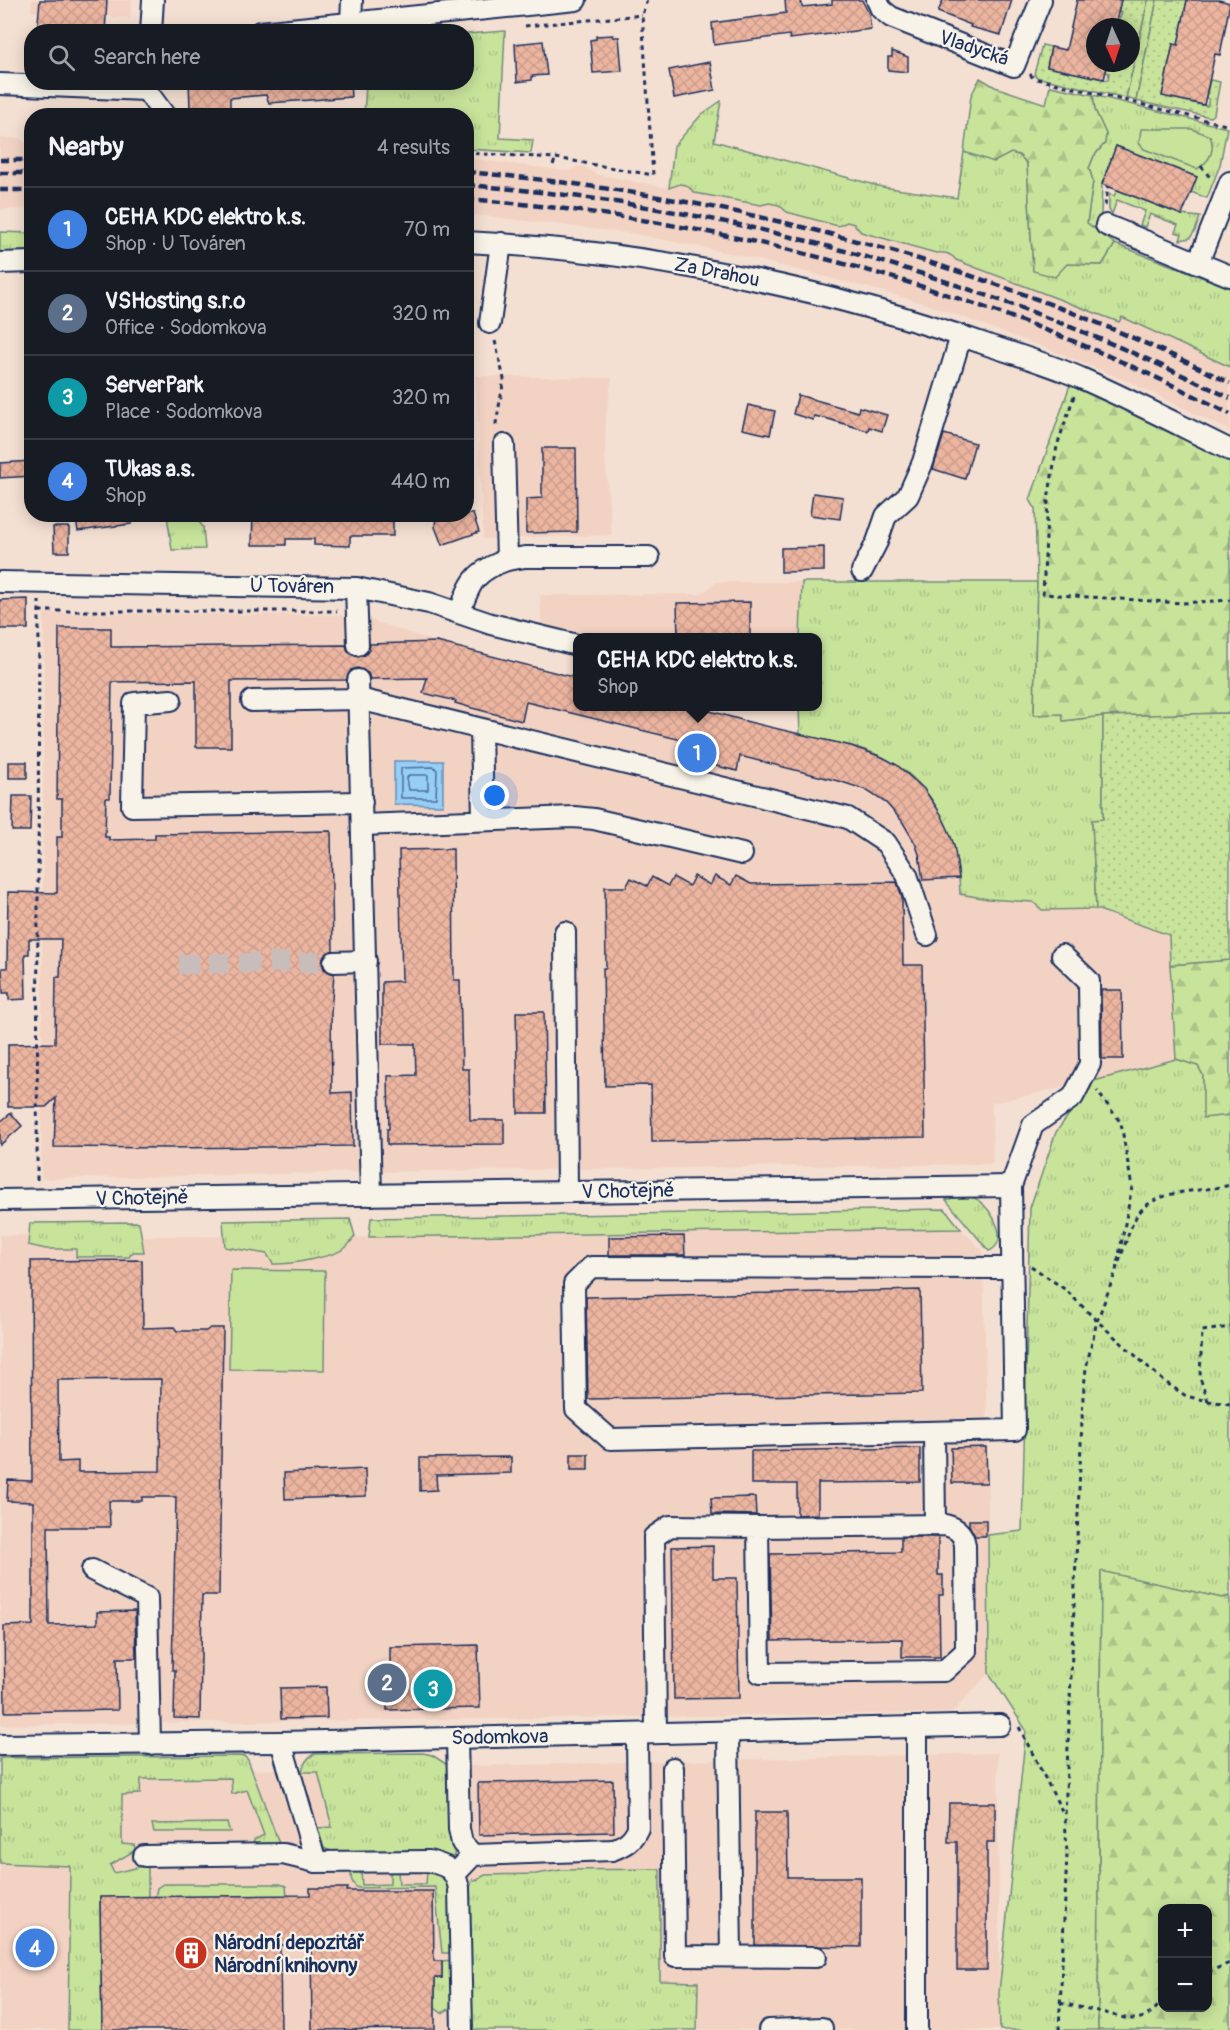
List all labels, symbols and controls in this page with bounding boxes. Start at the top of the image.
north arrow [1086,18,1140,72]
search box [24,24,474,90]
street label: Vladycká [936,24,1012,72]
icon: search [45,41,78,74]
text: Search here [93,43,200,71]
text: Nearby [48,131,124,163]
text: 4 results [377,135,450,160]
text: CEHA KDC elektro k.s. [105,203,306,231]
text: 1 [64,217,71,242]
text: 70 m [404,217,450,242]
text: Shop · U Továren [105,231,246,256]
street label: Za Drahou [672,251,762,293]
text: VSHosting s.r.o [105,287,245,315]
text: 2 [62,301,73,326]
text: 320 m [392,301,450,326]
text: Office · Sodomkova [105,315,267,340]
text: ServerPark [105,371,204,399]
text: 3 [62,385,73,410]
text: 320 m [392,385,450,410]
text: Place · Sodomkova [105,399,262,424]
text: TUkas a.s. [105,455,196,483]
text: 4 [62,469,73,494]
text: 440 m [391,469,450,494]
text: Shop [105,483,146,508]
street label: U Továren [250,573,334,599]
popup [573,633,822,711]
text: CEHA KDC elektro k.s. [597,646,798,674]
text: Shop [597,674,638,699]
pin: 1 [678,730,716,776]
your location [480,781,509,810]
street label: V Chotejně [581,1178,675,1204]
street label: V Chotejně [95,1185,189,1211]
pin: 2 [368,1660,406,1706]
pin: 3 [414,1666,452,1712]
street label: Sodomkova [451,1724,549,1750]
map controls [1158,1904,1212,2012]
button: + [1158,1904,1212,1958]
pin: 4 [15,1926,54,1970]
place label: Národní depozitář Národní knihovny [214,1930,365,1978]
building icon: Národní depozitář Národní knihovny [173,1935,209,1971]
button: − [1158,1958,1212,2012]

